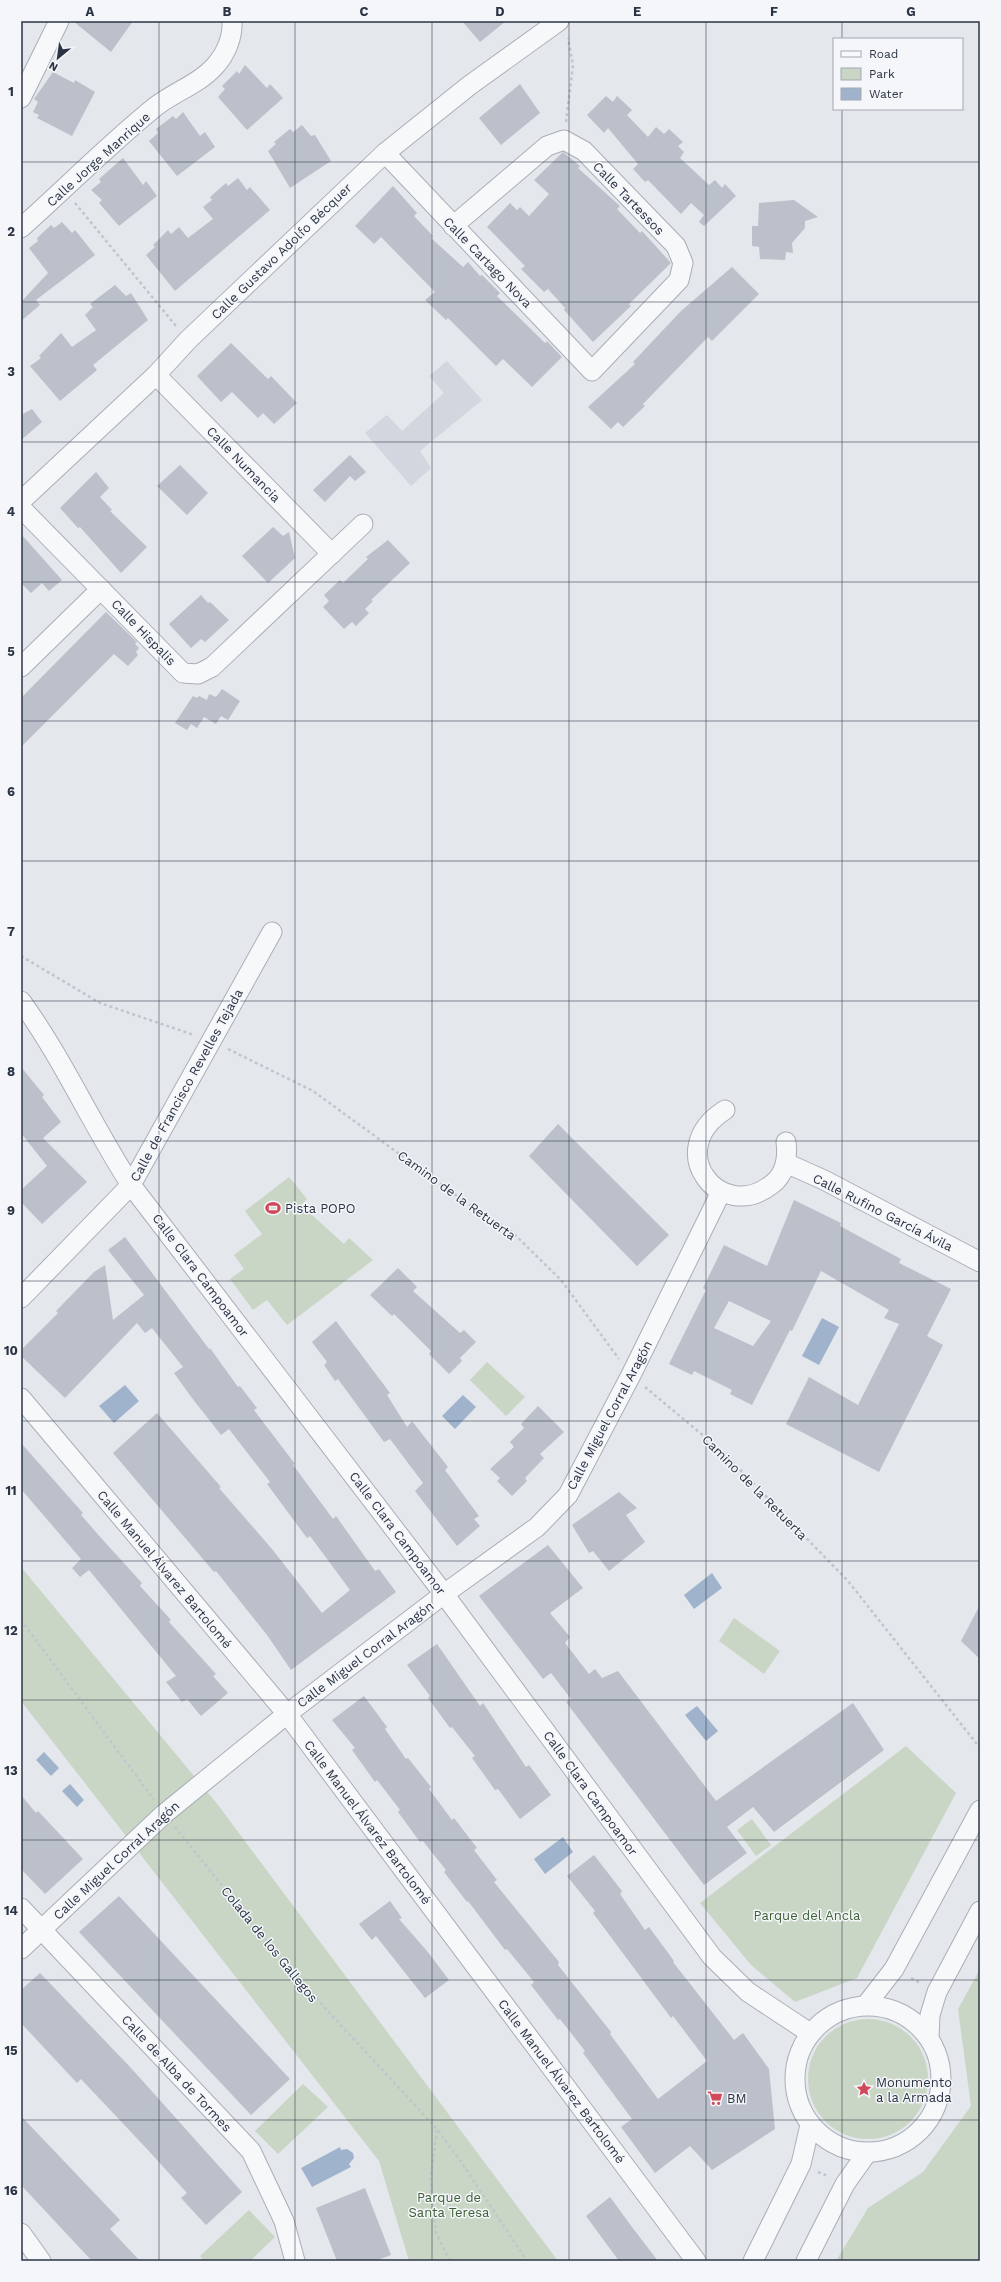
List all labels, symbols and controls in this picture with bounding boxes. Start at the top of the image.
text: A [86,4,95,19]
text: B [223,4,232,19]
text: C [360,4,369,19]
text: D [495,4,505,19]
text: E [633,4,641,19]
text: F [770,4,778,19]
text: G [906,4,916,19]
north arrow [38,38,78,78]
legend [833,38,963,110]
text: Road [869,47,898,61]
text: N [47,59,60,74]
text: Park [869,67,895,81]
text: 1 [8,84,14,99]
text: Water [869,87,904,101]
street label: Calle Jorge Manrique [44,109,153,210]
street label: Calle Tartessos [590,159,667,238]
street label: Calle Gustavo Adolfo Bécquer [208,180,355,323]
street label: Calle Cartago Nova [440,214,535,311]
text: 2 [7,224,15,239]
text: 3 [7,364,15,379]
street label: Calle Numancia [204,423,284,506]
text: 4 [7,504,16,519]
street label: Calle Hispalis [108,596,179,669]
text: 5 [7,644,15,659]
text: 6 [7,784,15,799]
text: 7 [7,924,15,939]
street label: Calle de Francisco Revelles Tejada [127,986,246,1184]
text: 8 [7,1064,15,1079]
street label: Camino de la Retuerta [395,1147,519,1244]
street label: Calle Rufino García Ávila [810,1170,956,1255]
sports icon: Pista POPO [264,1199,282,1217]
place label: Pista POPO [285,1201,356,1216]
text: 9 [7,1203,15,1218]
street label: Calle Clara Campoamor [149,1211,252,1340]
street label: Calle Miguel Corral Aragón [564,1338,655,1492]
text: 10 [4,1343,18,1358]
street label: Camino de la Retuerta [699,1432,811,1543]
street label: Calle Clara Campoamor [346,1469,449,1598]
text: 11 [5,1483,17,1498]
street label: Calle Manuel Álvarez Bartolomé [94,1487,236,1651]
street label: Calle Miguel Corral Aragón [294,1598,436,1711]
text: 12 [4,1623,18,1638]
street label: Calle Clara Campoamor [540,1728,641,1859]
street label: Calle Manuel Álvarez Bartolomé [301,1737,435,1907]
text: 13 [4,1763,18,1778]
street label: Calle Miguel Corral Aragón [50,1798,182,1923]
street label: Colada de los Gallegos [218,1883,321,2005]
text: 14 [4,1903,19,1918]
park label: Parque del Ancla [754,1908,861,1923]
street label: Calle Manuel Álvarez Bartolomé [495,1996,629,2166]
street label: Calle de Alba de Tormes [119,2012,235,2135]
text: 15 [4,2043,18,2058]
place label: Monumento a la Armada [876,2075,952,2105]
place icon: Monumento a la Armada [855,2080,873,2098]
supermarket icon: BM [706,2089,724,2107]
place label: BM [727,2091,747,2106]
text: 16 [4,2183,18,2198]
park label: Parque de Santa Teresa [409,2190,490,2220]

